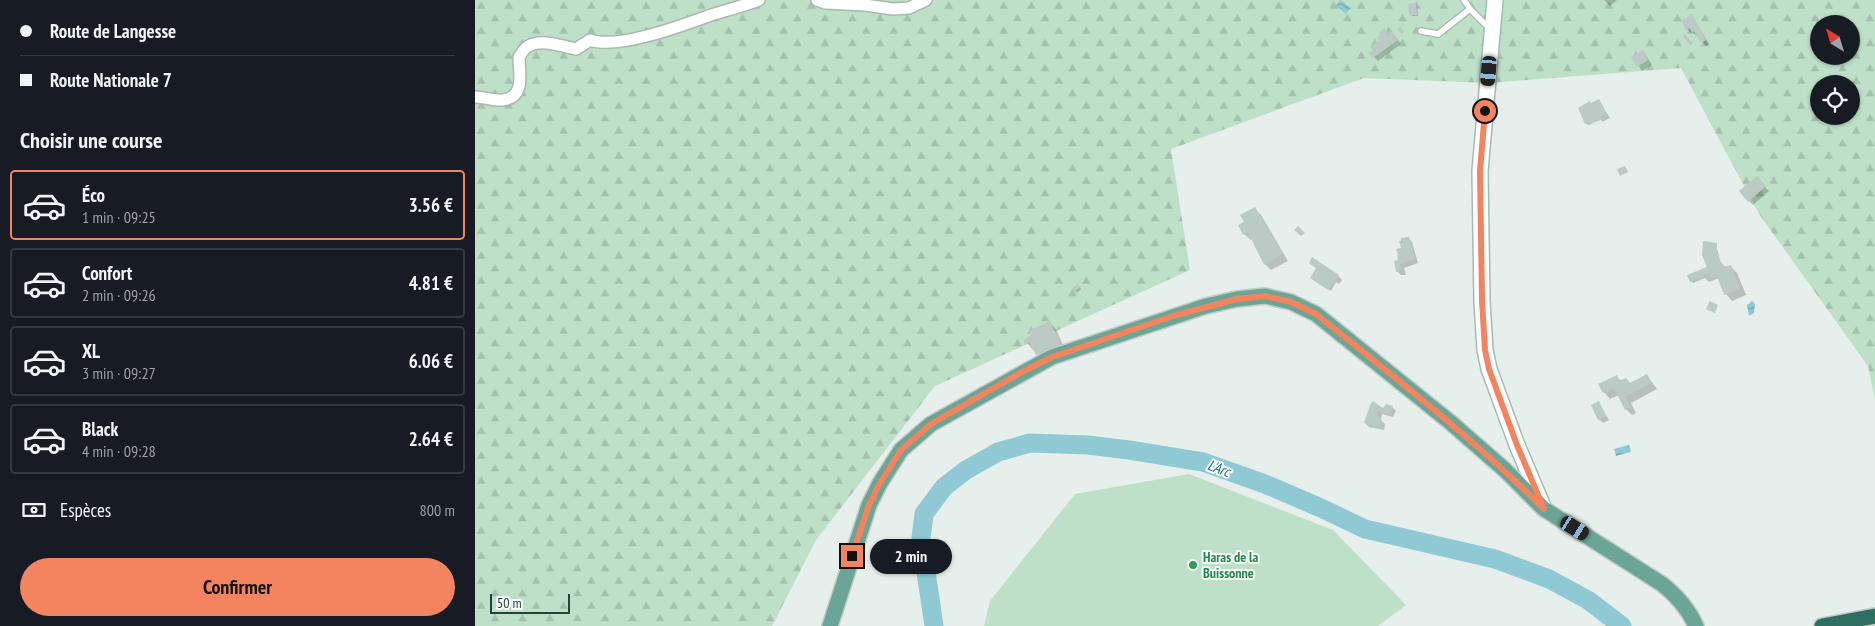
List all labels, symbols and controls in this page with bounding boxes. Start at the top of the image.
north arrow [1810,15,1860,65]
map controls [1810,15,1860,125]
text: Route de Langesse [50,19,176,43]
car [1480,55,1497,87]
text: Route Nationale 7 [50,68,172,92]
button: locate [1810,75,1860,125]
route start [1474,100,1496,122]
text: Choisir une course [20,126,162,154]
icon: car [22,183,67,228]
text: Éco [82,183,105,207]
text: 3.56 € [409,193,453,217]
text: 1 min · 09:25 [82,207,156,227]
icon: car [22,261,67,306]
text: Confort [82,261,132,285]
text: 4.81 € [409,271,453,295]
text: 2 min · 09:26 [82,285,156,305]
icon: car [22,339,67,384]
text: XL [82,339,100,363]
text: 6.06 € [409,349,453,373]
text: 3 min · 09:27 [82,363,156,383]
icon: car [22,417,67,462]
text: Black [82,417,118,441]
text: 2.64 € [409,427,453,451]
text: 4 min · 09:28 [82,441,156,461]
water label: L'Arc [1205,455,1234,481]
icon: cash [20,496,48,524]
text: Espèces [60,498,111,522]
text: 800 m [420,500,455,520]
car [1558,514,1591,542]
callout: 2 min [869,538,952,574]
route end [841,545,863,567]
text: 2 min [895,546,927,566]
place label: Haras de la Buissonne [1203,548,1258,582]
button: Confirmer [20,558,455,616]
marker: Haras de la Buissonne [1187,559,1199,571]
scale bar [490,591,570,614]
text: 50 m [497,594,522,612]

